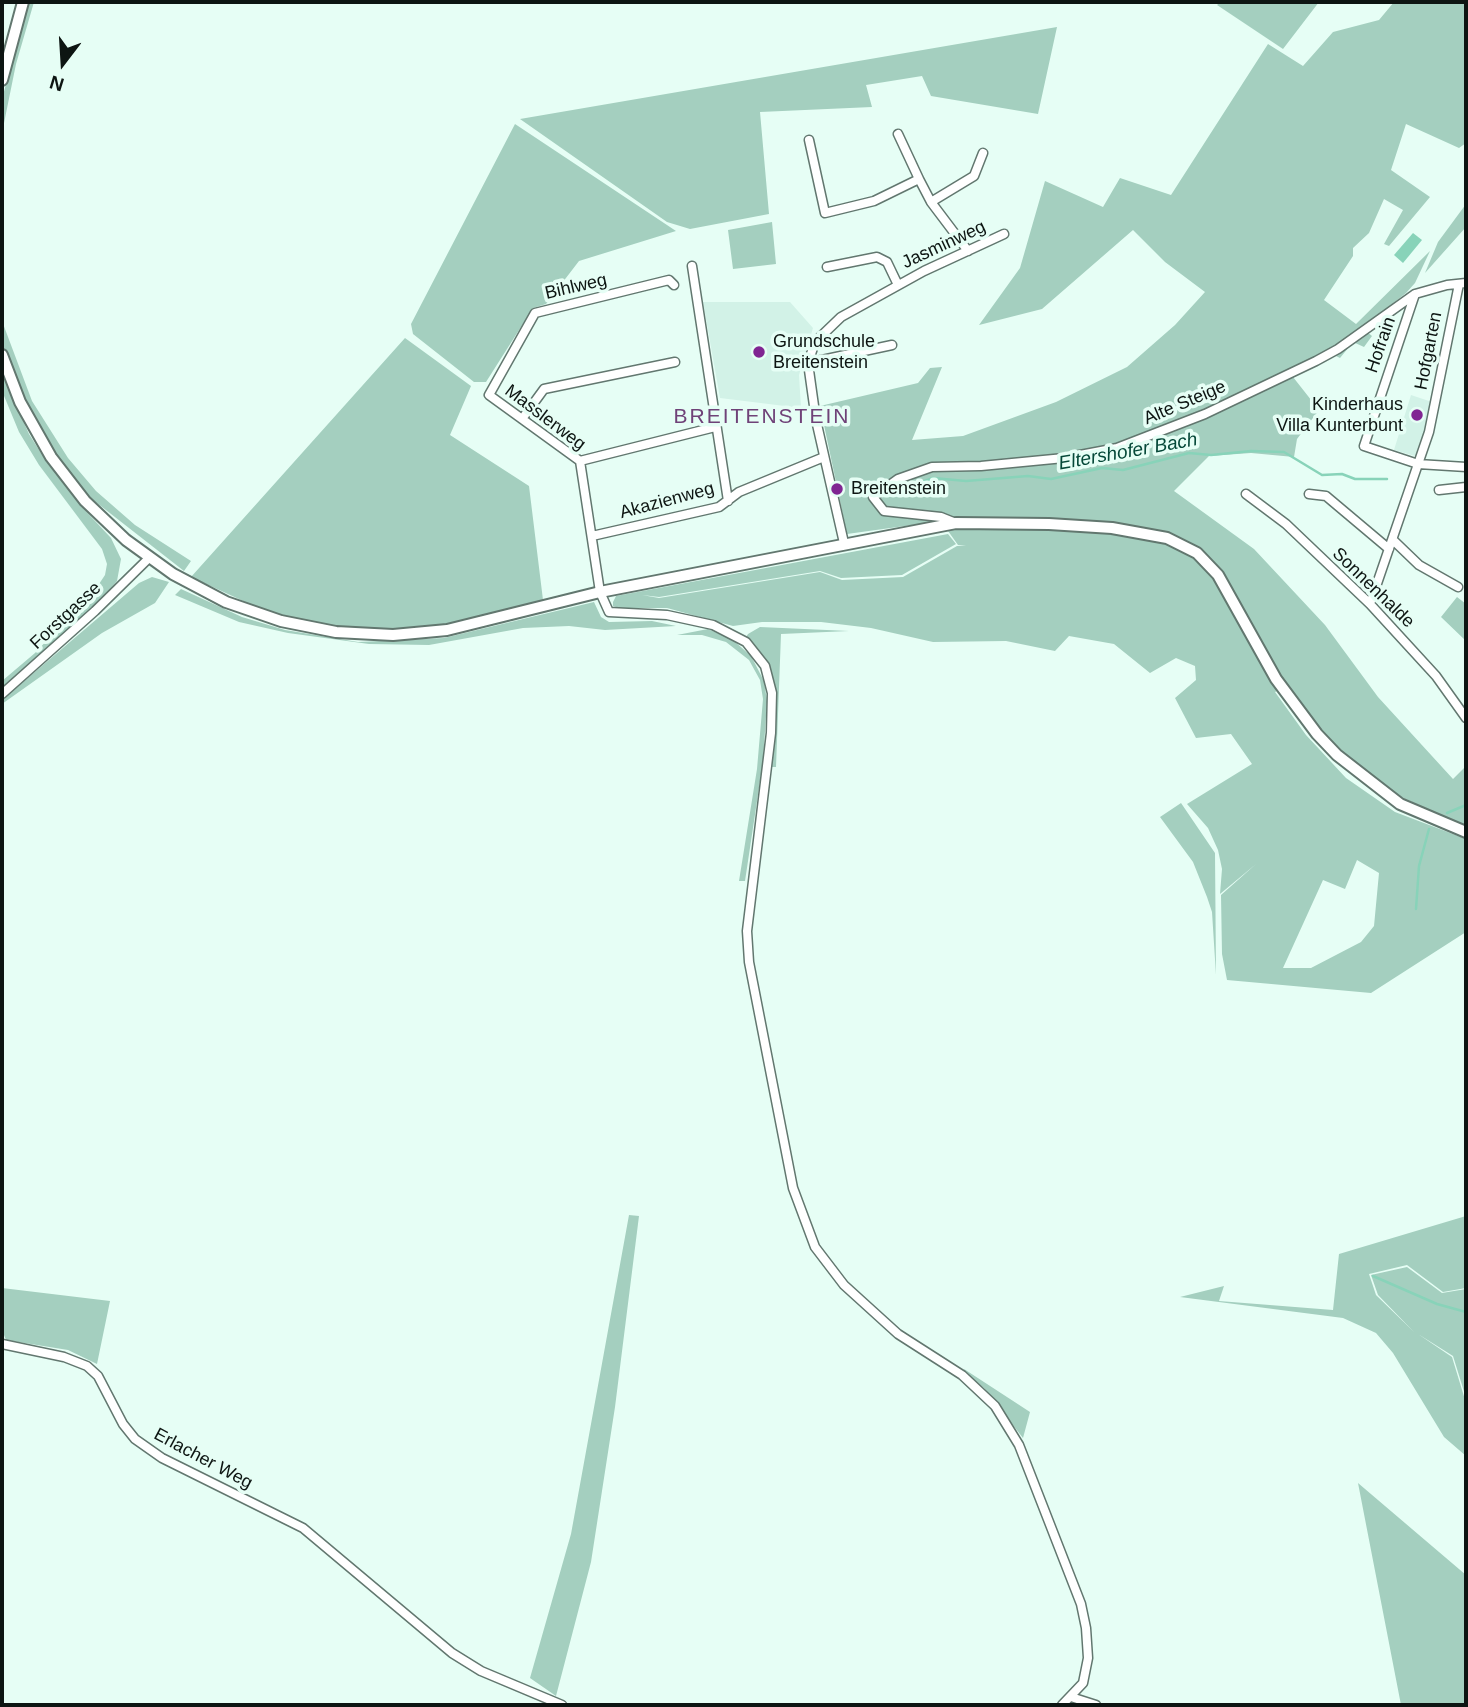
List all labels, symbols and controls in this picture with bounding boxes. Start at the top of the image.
north arrow [28,28,98,98]
text: N [47,72,66,96]
street label: Jasminweg [899,216,989,274]
street label: Bihlweg [543,269,609,305]
street label: Hofgarten [1411,310,1447,392]
street label: Hofrain [1361,314,1401,376]
place label: Grundschule Breitenstein [773,331,875,374]
marker: Grundschule Breitenstein [751,344,767,360]
street label: Alte Steige [1141,376,1229,430]
street label: Masslerweg [500,380,590,456]
place label: Kinderhaus Villa Kunterbunt [1276,394,1403,436]
district label: BREITENSTEIN [675,404,849,430]
marker: Kinderhaus Villa Kunterbunt [1409,407,1425,423]
water label: Eltershofer Bach [1057,429,1199,475]
street label: Akazienweg [617,478,717,524]
place label: Breitenstein [851,478,946,500]
marker: Breitenstein [829,481,845,497]
street label: Sonnenhalde [1327,543,1419,633]
street label: Forstgasse [26,578,106,654]
street label: Erlacher Weg [150,1424,256,1494]

